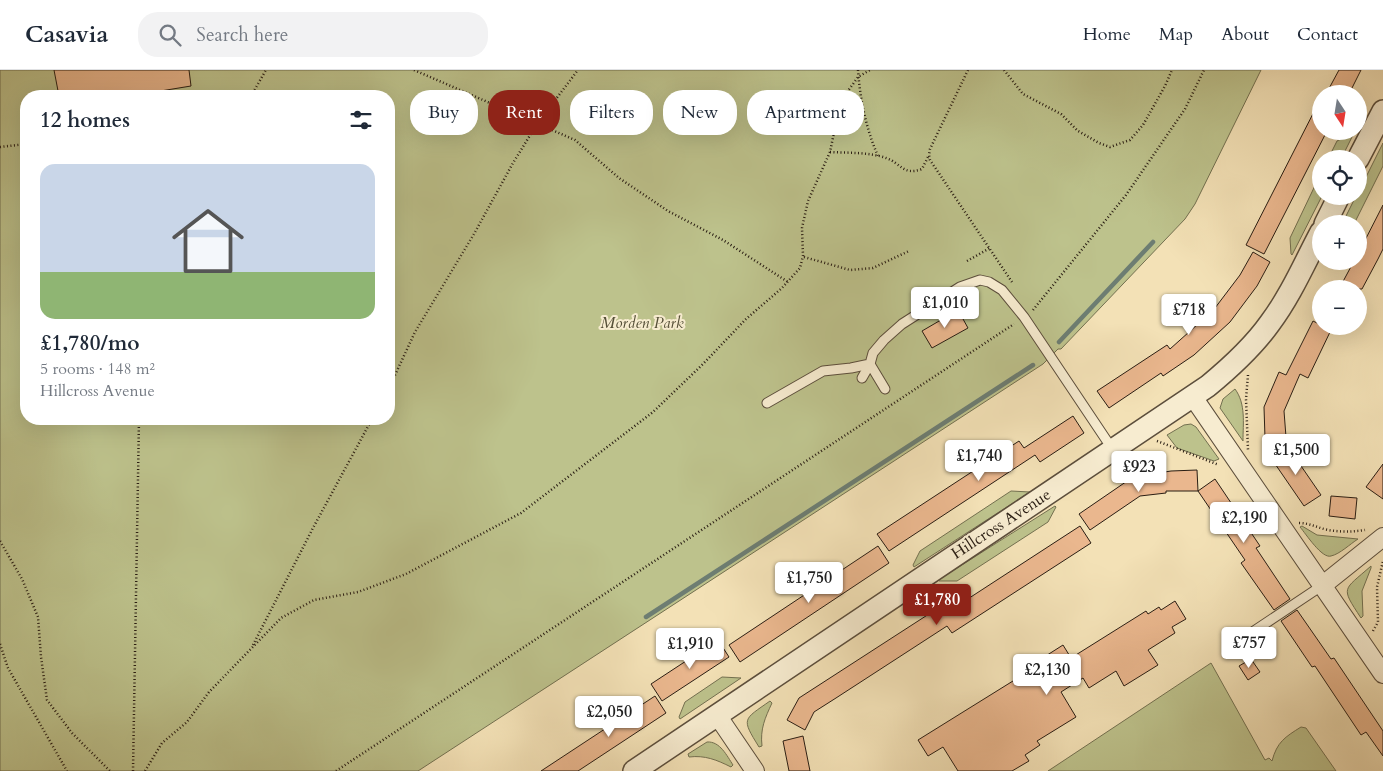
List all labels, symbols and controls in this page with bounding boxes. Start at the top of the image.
search box [138,12,488,57]
text: Casavia [25,18,108,51]
icon: search [156,21,184,49]
text: Search here [196,22,288,48]
text: Home [1083,22,1131,47]
text: Map [1159,22,1193,47]
text: About [1221,22,1269,47]
text: Contact [1297,22,1358,47]
north arrow [1312,85,1368,140]
map controls [1312,85,1367,335]
chip: Buy [410,90,478,135]
chip: Rent [488,90,560,135]
chip: Filters [570,90,653,135]
chip: New [663,90,737,135]
chip: Apartment [747,90,864,135]
text: 12 homes [40,106,130,135]
icon: filters [347,106,375,134]
button: locate [1312,150,1367,205]
icon: home [163,196,253,286]
button: + [1312,215,1367,270]
button: − [1312,280,1367,335]
pin: £1,010 [904,286,986,329]
text: £1,010 [922,292,968,314]
pin: £718 [1159,294,1219,336]
text: £718 [1172,299,1206,321]
park label: Morden Park [600,312,684,334]
text: £1,780/mo [40,329,140,358]
text: 5 rooms · 148 m² [40,358,155,380]
text: Hillcross Avenue [40,380,155,402]
pin: £1,500 [1255,434,1337,476]
text: £1,500 [1273,439,1319,461]
pin: £1,740 [938,440,1020,482]
text: £1,740 [956,445,1002,467]
pin: £923 [1109,450,1169,493]
text: £923 [1122,456,1156,478]
street label: Hillcross Avenue [947,484,1055,564]
pin: £2,190 [1203,502,1285,544]
text: £2,190 [1221,507,1267,529]
pin: £1,750 [768,562,850,604]
text: £1,750 [786,567,832,589]
pin: £1,780 [896,584,978,626]
text: £1,780 [914,589,960,611]
pin: £757 [1219,626,1279,669]
pin: £1,910 [649,628,731,670]
text: £757 [1232,632,1266,654]
text: £1,910 [667,633,713,655]
pin: £2,130 [1006,654,1088,696]
text: £2,130 [1024,659,1070,681]
pin: £2,050 [568,696,650,738]
text: £2,050 [586,701,632,723]

